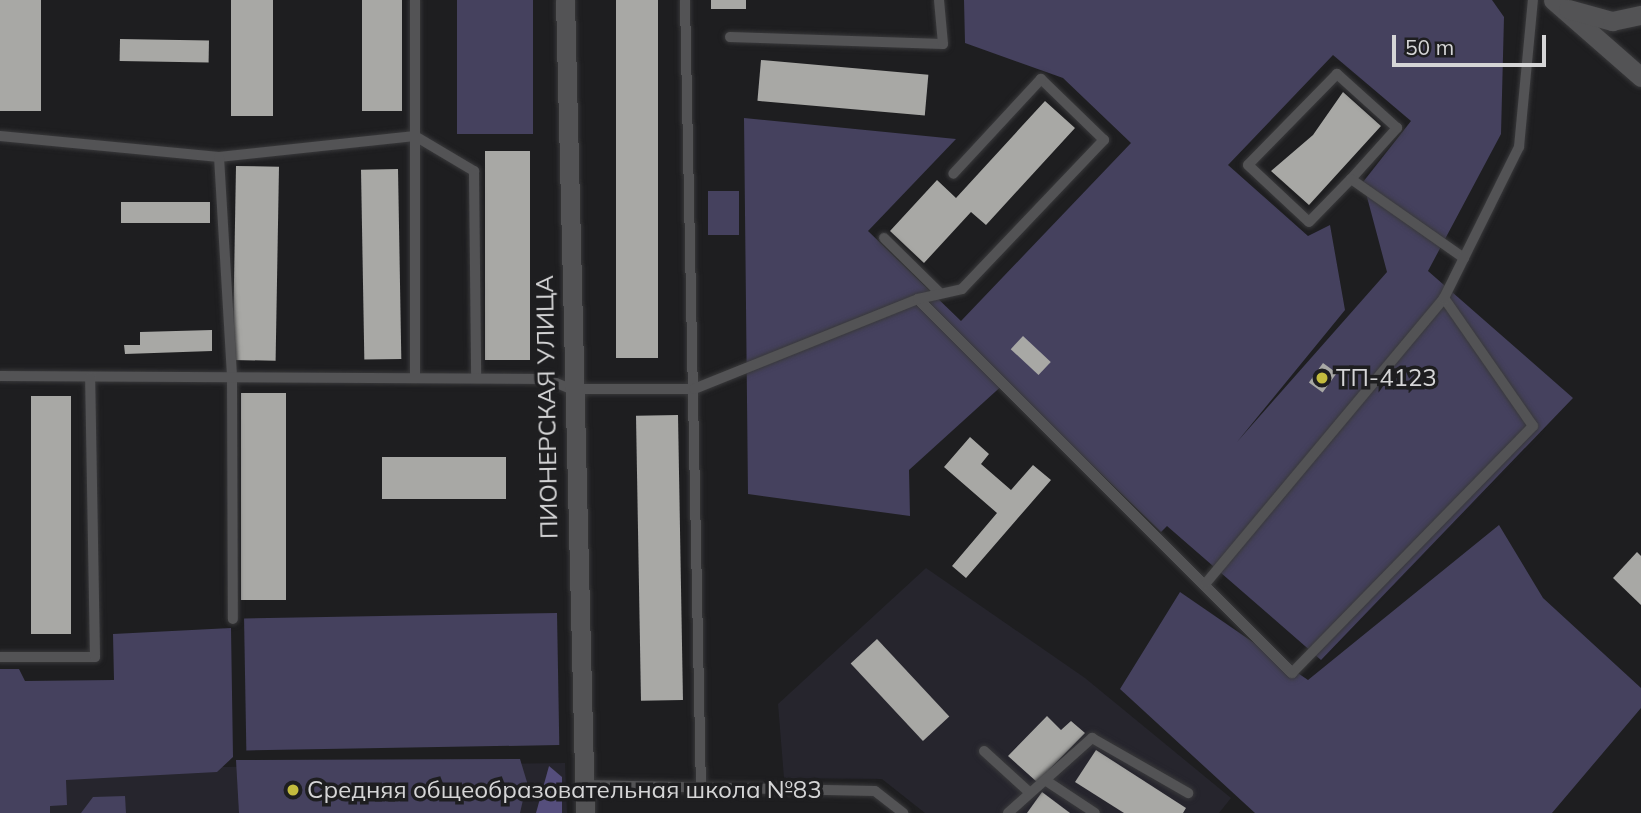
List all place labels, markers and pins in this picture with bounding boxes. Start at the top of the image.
place label: ТП-4123 [1336,364,1437,392]
marker: ТП-4123 [1314,370,1330,386]
place label: Средняя общеобразовательная школа №83 [307,776,822,804]
marker: Средняя общеобразовательная школа №83 [285,782,301,798]

